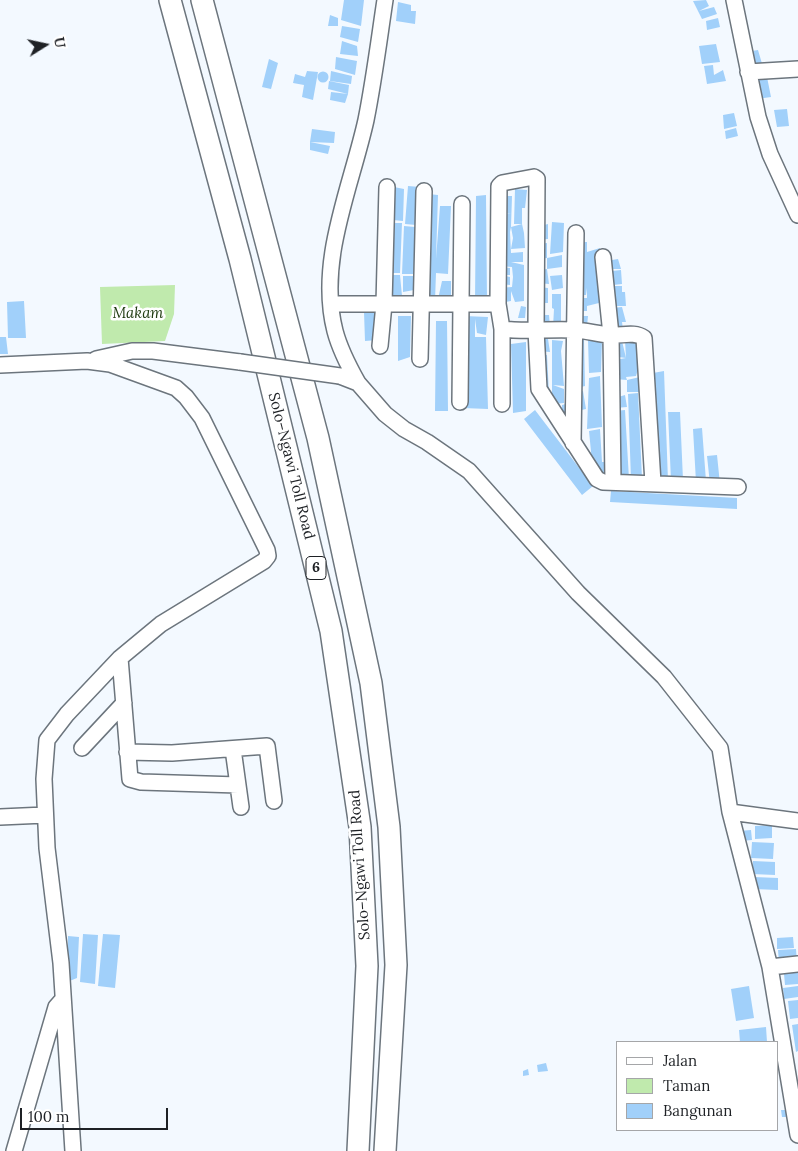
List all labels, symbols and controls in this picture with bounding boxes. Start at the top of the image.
north arrow [20,20,70,70]
text: U [50,36,70,49]
park label: Makam [113,305,163,323]
street label: Solo–Ngawi Toll Road [264,391,318,541]
road number: 6 [306,556,326,580]
street label: Solo–Ngawi Toll Road [346,789,374,941]
legend [616,1041,778,1131]
text: Jalan [663,1051,697,1070]
text: Taman [663,1076,710,1095]
scale bar [22,1098,170,1130]
text: Bangunan [663,1101,732,1120]
text: 100 m [28,1107,69,1126]

